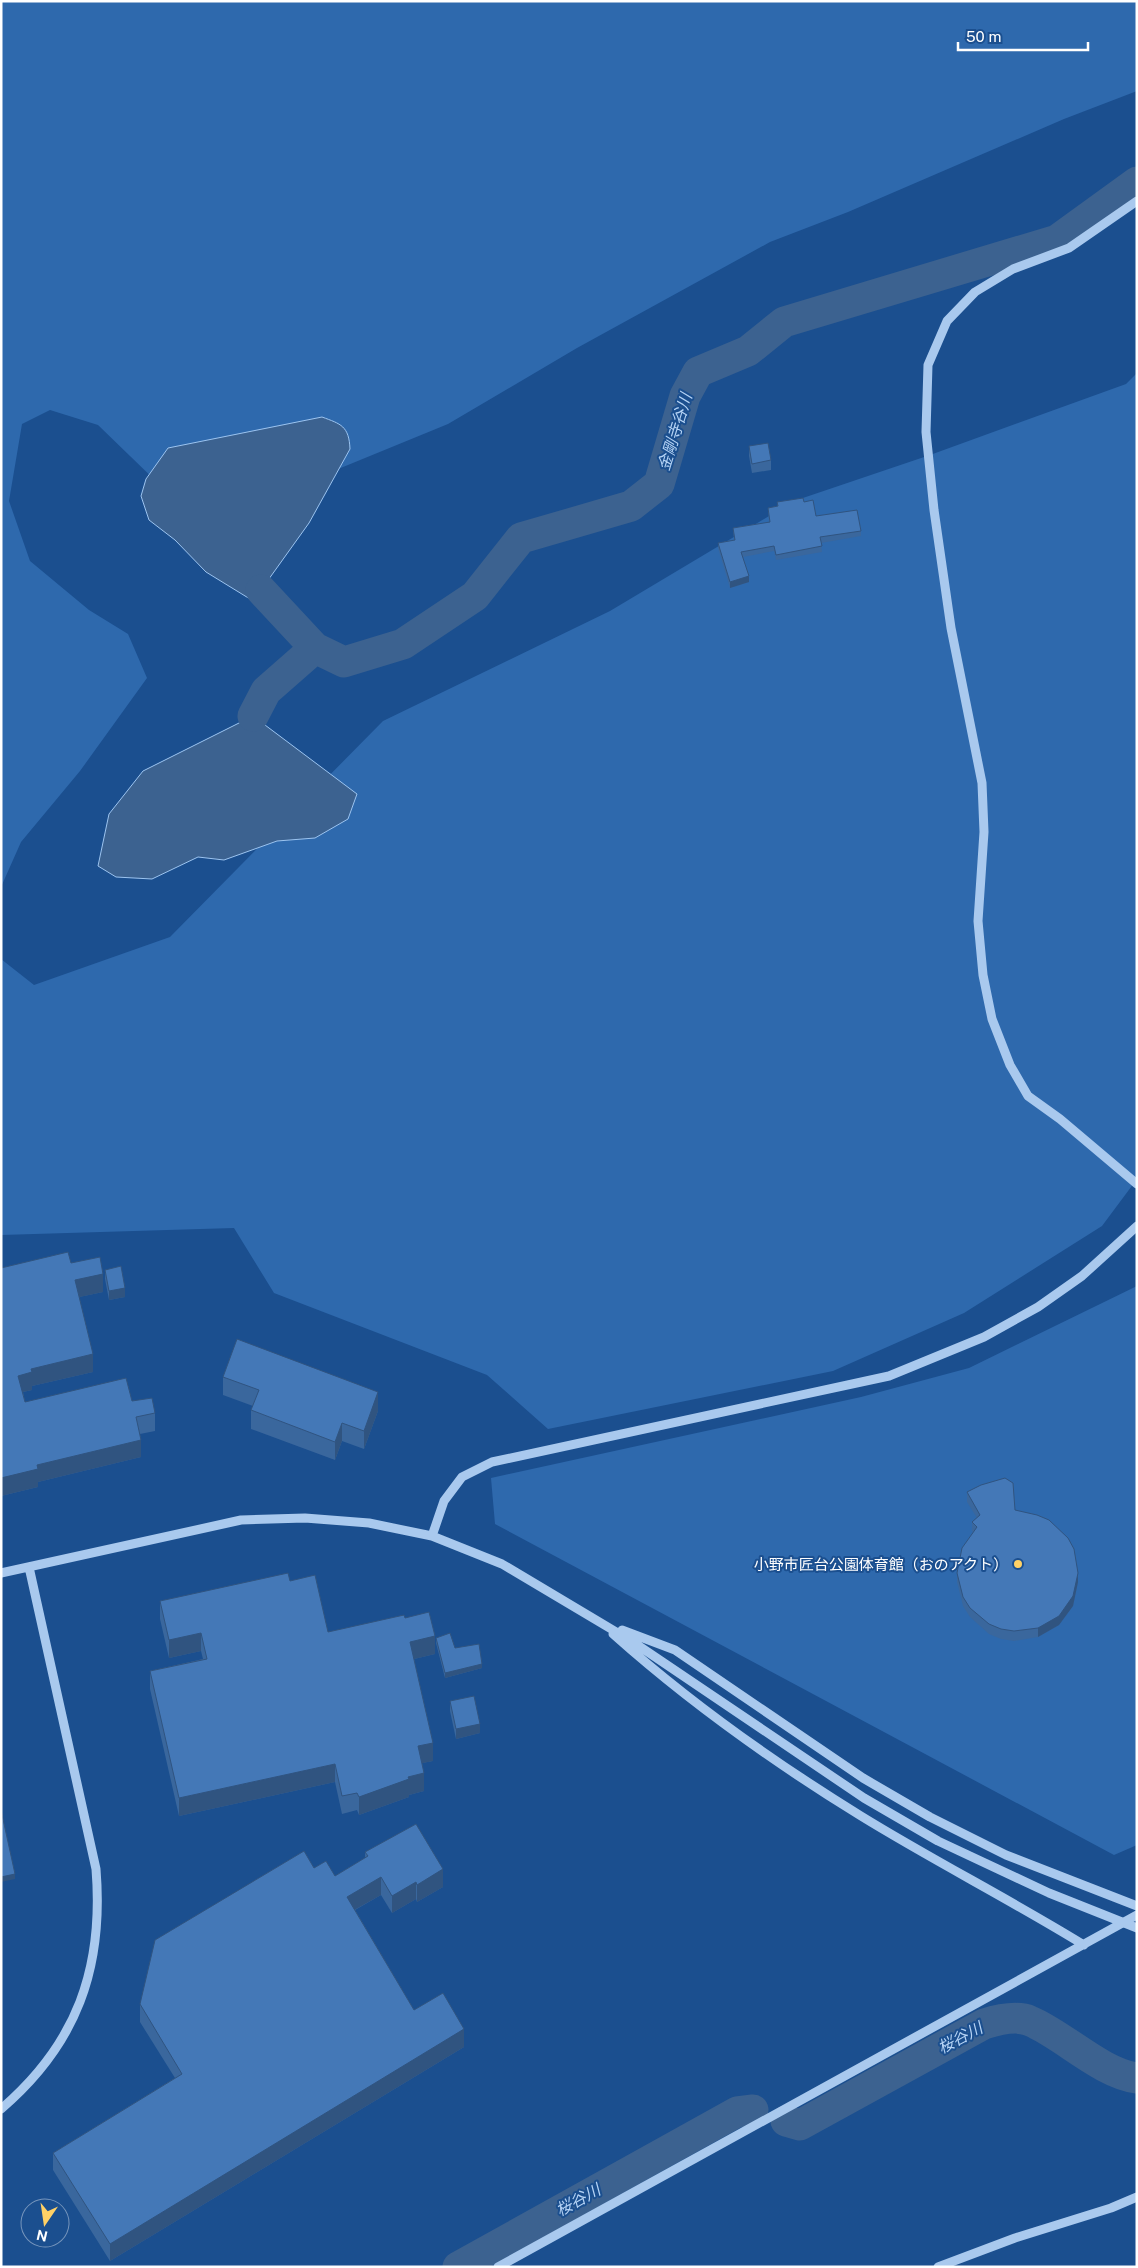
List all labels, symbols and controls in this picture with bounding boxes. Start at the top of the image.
scale bar [958,20,1088,52]
text: 50 m [966,28,1001,45]
water label: 金剛寺谷川 [654,389,696,473]
place label: 小野市匠台公園体育館（おのアクト） [754,1556,1008,1573]
marker: 小野市匠台公園体育館（おのアクト） [1012,1558,1024,1570]
water label: 桜谷川 [934,2017,987,2058]
water label: 桜谷川 [552,2179,605,2220]
north arrow [20,2198,70,2248]
text: N [35,2227,49,2245]

